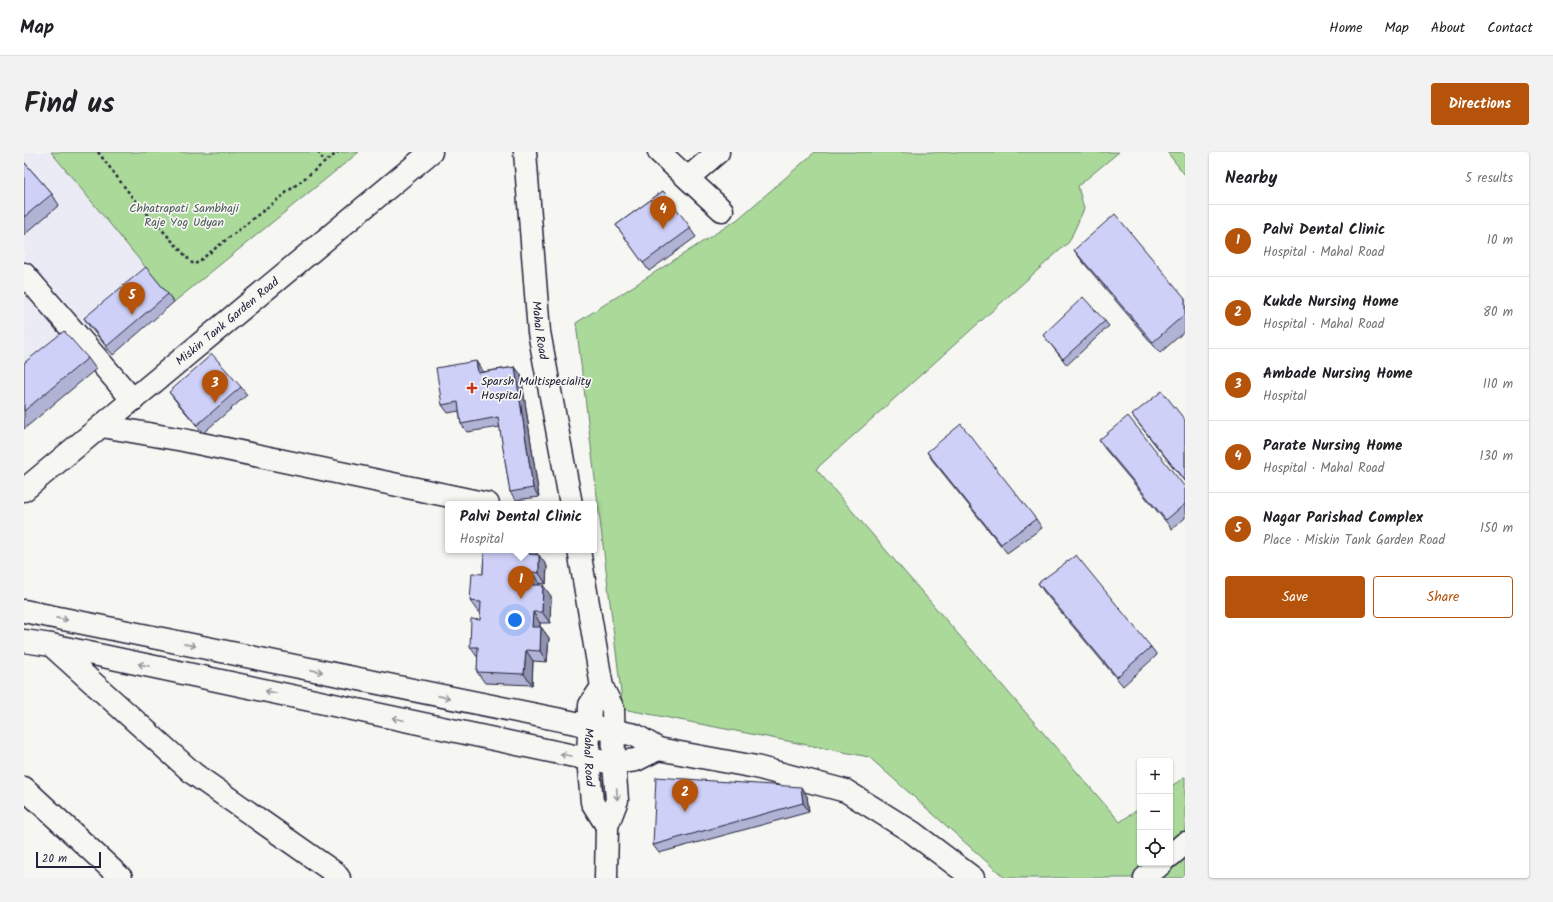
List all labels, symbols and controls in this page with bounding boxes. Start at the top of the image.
text: Map [20,13,54,43]
text: Home [1329,17,1363,39]
text: Map [1385,17,1409,39]
text: About [1431,17,1465,39]
text: Contact [1487,17,1533,39]
text: Find us [24,82,115,127]
button: Directions [1431,83,1529,125]
text: Nearby [1225,165,1277,192]
text: 5 results [1465,168,1513,189]
pin: 4 [650,196,676,229]
park label: Chhatrapati Sambhaji Raje Yog Udyan [129,199,240,232]
text: Palvi Dental Clinic [1263,218,1385,242]
text: 1 [1236,230,1240,251]
text: 10 m [1487,230,1513,251]
text: Hospital · Mahal Road [1263,242,1384,263]
street label: Miskin Tank Garden Road [171,272,284,370]
pin: 5 [119,282,145,315]
text: Kukde Nursing Home [1263,290,1399,314]
street label: Mahal Road [527,300,554,362]
text: 2 [1234,302,1242,323]
text: 80 m [1483,302,1513,323]
text: Hospital · Mahal Road [1263,314,1384,335]
text: Ambade Nursing Home [1263,362,1413,386]
pin: 3 [202,370,228,403]
place label: Sparsh Multispeciality Hospital [481,372,591,405]
text: 3 [1234,374,1242,395]
text: 110 m [1483,374,1513,395]
marker: Sparsh Multispeciality Hospital [466,382,478,394]
text: Hospital [1263,386,1307,407]
text: Parate Nursing Home [1263,434,1402,458]
text: 4 [1234,446,1242,467]
text: 130 m [1479,446,1513,467]
text: Hospital · Mahal Road [1263,458,1384,479]
popup [445,501,597,553]
text: Palvi Dental Clinic [460,505,582,529]
text: Nagar Parishad Complex [1263,506,1423,530]
text: 5 [1235,518,1241,539]
text: 150 m [1480,518,1513,539]
text: Hospital [460,529,504,550]
text: Place · Miskin Tank Garden Road [1263,530,1445,551]
pin: 1 [508,566,534,599]
button: Save [1225,576,1365,618]
button: Share [1373,576,1513,618]
your location [505,610,525,630]
one-way arrow [55,615,68,623]
one-way arrow [183,641,196,649]
one-way arrow [137,660,150,668]
one-way arrow [310,667,323,675]
one-way arrow [265,687,278,695]
one-way arrow [438,693,451,701]
one-way arrow [392,714,405,722]
street label: Mahal Road [578,727,600,789]
one-way arrow [560,750,573,758]
map controls [1137,758,1173,866]
button: + [1137,758,1173,794]
pin: 2 [672,779,698,812]
one-way arrow [613,787,620,800]
button: − [1137,794,1173,830]
button: locate [1137,830,1173,866]
scale bar [36,850,101,869]
text: 20 m [42,850,67,868]

